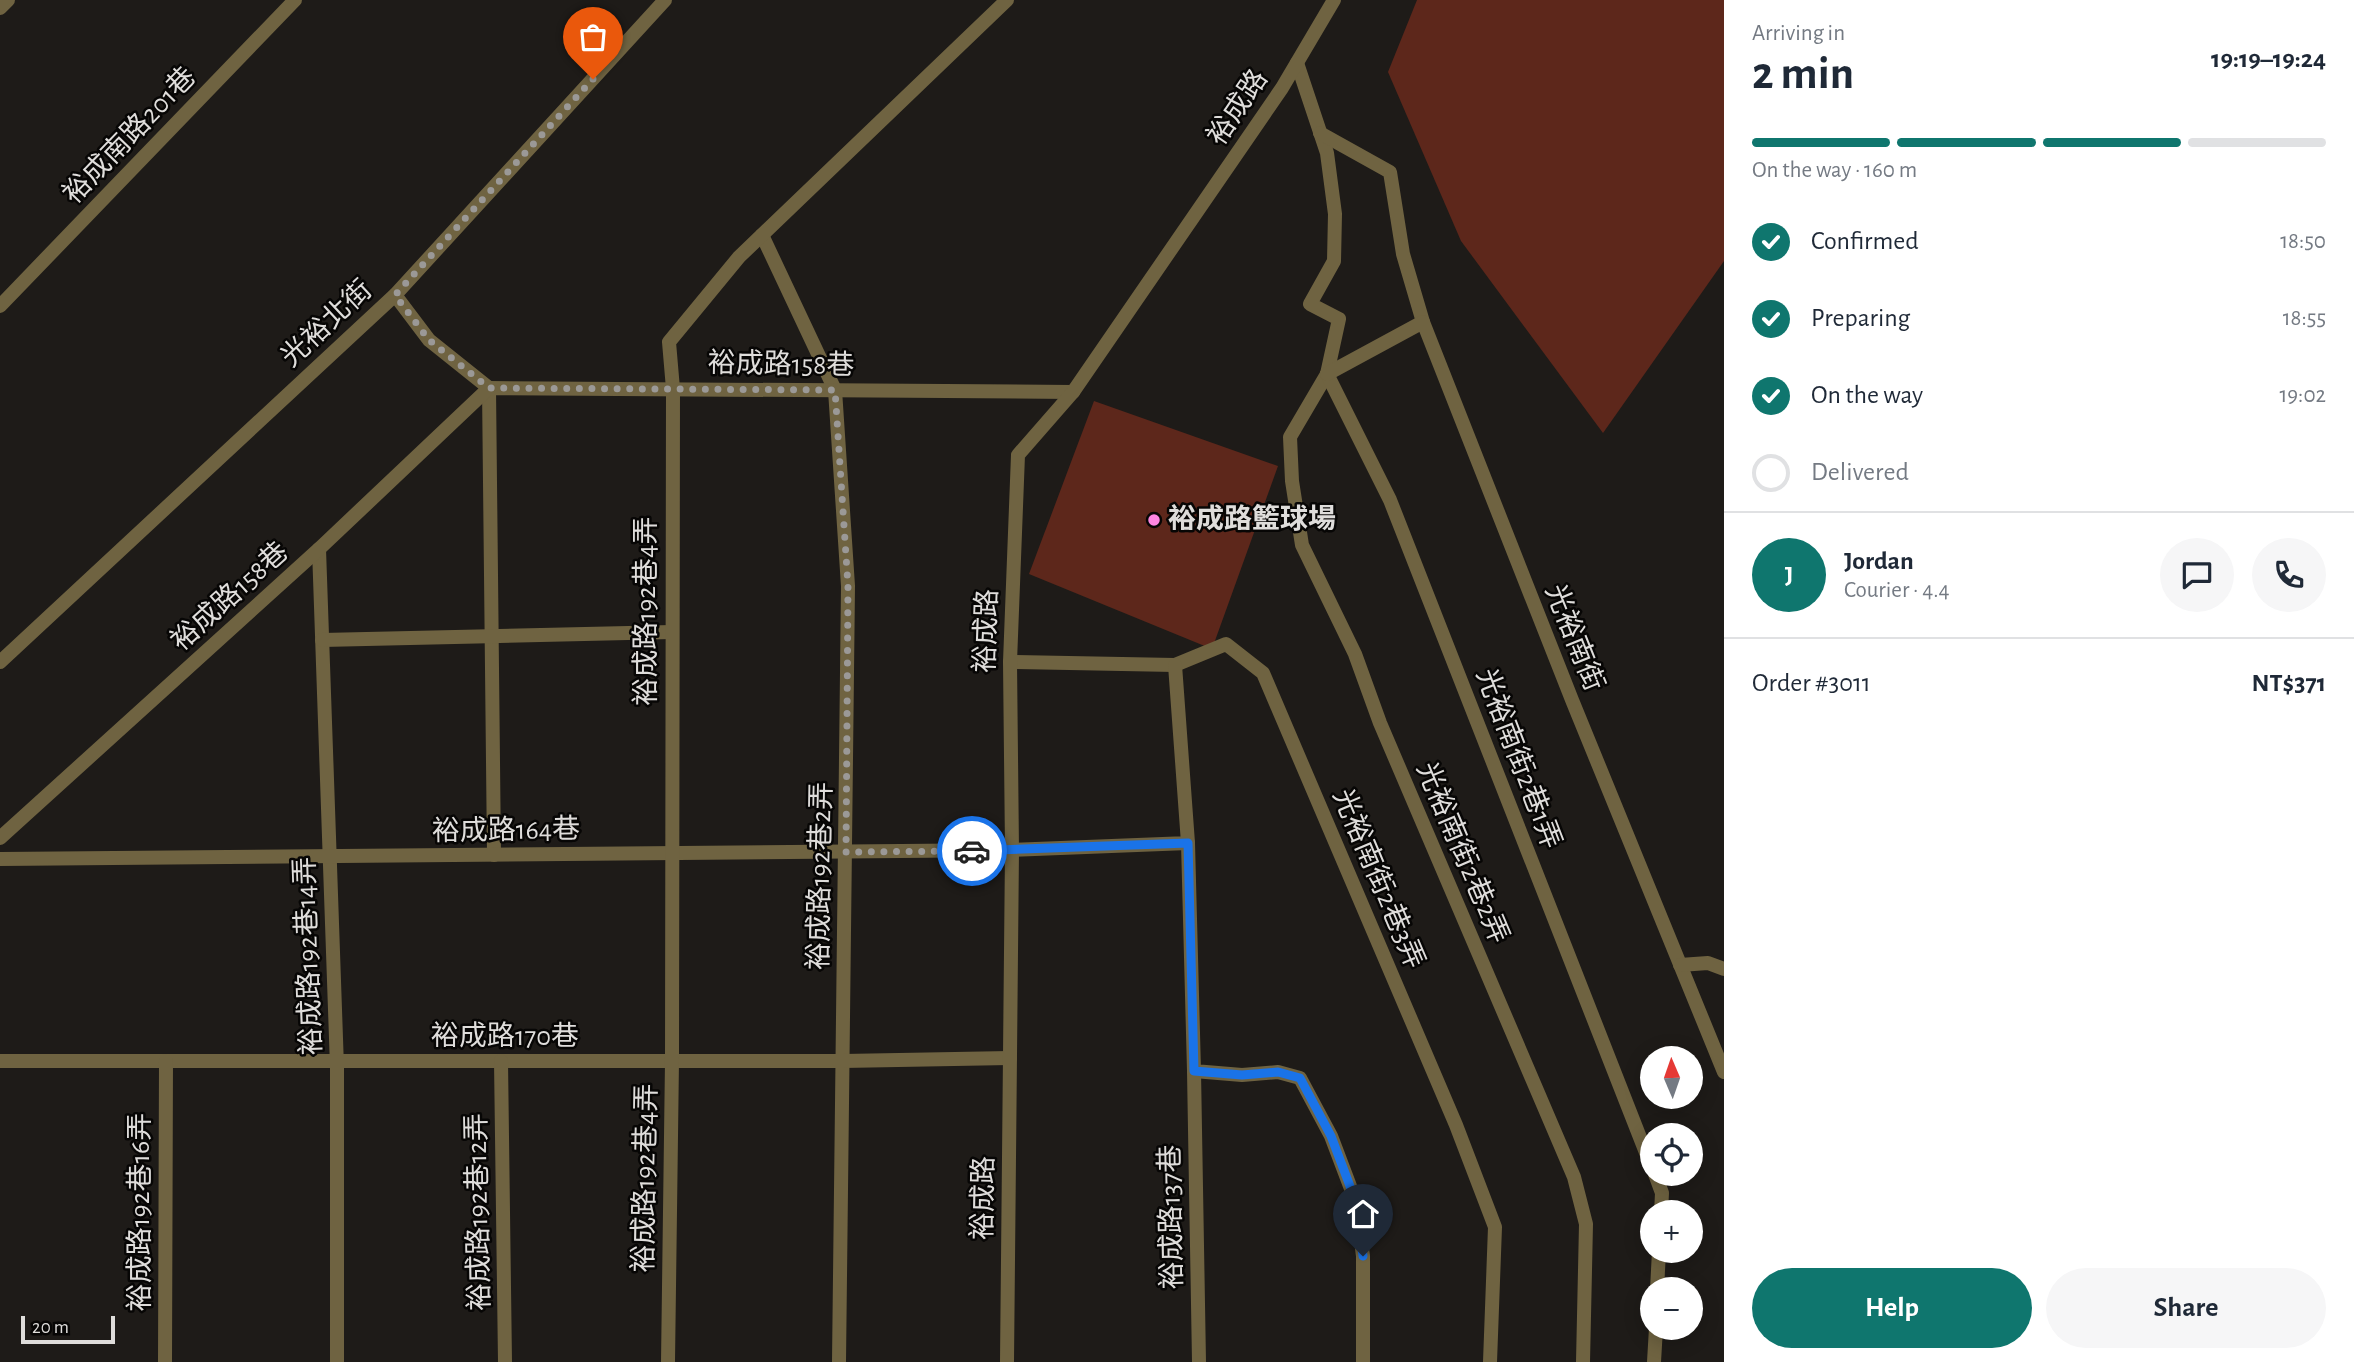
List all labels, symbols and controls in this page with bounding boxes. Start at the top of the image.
pin [563,7,623,79]
icon: bag [574,18,612,56]
text: Arriving in [1752,22,1845,45]
text: 19:19–19:24 [2211,46,2326,72]
text: 2 min [1752,51,1854,97]
street label: 裕成南路201巷 [57,61,202,209]
street label: 裕成路 [1201,64,1273,151]
text: On the way · 160 m [1752,159,1917,182]
icon: check [1752,223,1790,261]
text: Confirmed [1811,228,1919,254]
text: 18:50 [2280,230,2326,253]
street label: 光裕北街 [275,274,378,372]
icon: check [1752,300,1790,338]
text: Preparing [1811,305,1910,331]
text: 18:55 [2283,307,2326,330]
street label: 裕成路158巷 [707,348,855,380]
icon: check [1752,377,1790,415]
text: On the way [1811,382,1923,408]
text: 19:02 [2279,384,2326,407]
text: Delivered [1811,459,1909,485]
place label: 裕成路籃球場 [1168,503,1336,534]
marker: 裕成路籃球場 [1146,512,1162,528]
street label: 裕成路192巷4弄 [631,516,661,706]
street label: 裕成路158巷 [165,536,294,656]
button: chat [2160,538,2234,612]
button: phone [2252,538,2326,612]
text: Jordan [1844,548,1914,574]
text: J [1785,562,1793,588]
text: Courier · 4.4 [1844,579,1950,602]
street label: 光裕南街 [1540,580,1610,695]
street label: 裕成路 [970,588,1002,673]
street label: 光裕南街2巷1弄 [1471,664,1567,853]
text: Order #3011 [1752,670,1871,696]
text: NT$371 [2252,670,2326,696]
street label: 光裕南街2巷2弄 [1411,758,1515,948]
street label: 裕成路192巷2弄 [803,782,837,970]
street label: 光裕南街2巷3弄 [1328,784,1430,973]
street label: 裕成路164巷 [432,814,580,846]
courier [937,816,1007,886]
icon: car [953,832,991,870]
street label: 裕成路192巷14弄 [290,856,326,1056]
street label: 裕成路170巷 [431,1021,579,1051]
north arrow [1640,1046,1703,1110]
map controls [1640,1046,1703,1340]
street label: 裕成路192巷4弄 [628,1083,662,1273]
street label: 裕成路192巷16弄 [125,1113,155,1311]
street label: 裕成路192巷12弄 [461,1113,495,1311]
button: locate [1640,1123,1703,1186]
street label: 裕成路137巷 [1155,1144,1187,1290]
street label: 裕成路 [967,1156,999,1240]
pin [1333,1184,1393,1256]
icon: home [1344,1195,1382,1233]
button: + [1640,1200,1703,1263]
button: Help [1752,1268,2032,1348]
button: Share [2046,1268,2326,1348]
button: − [1640,1277,1703,1340]
scale bar [21,1313,116,1345]
text: 20 m [32,1318,69,1337]

